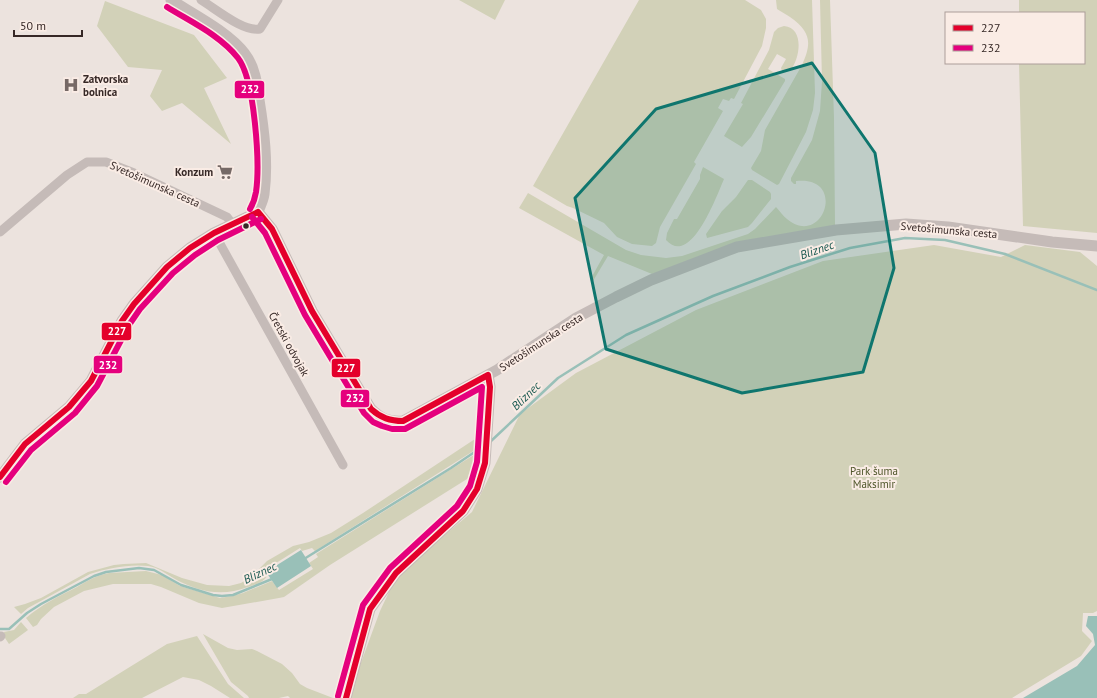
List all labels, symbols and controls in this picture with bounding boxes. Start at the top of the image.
scale bar [14,12,82,38]
legend [945,12,1085,64]
text: 50 m [20,18,46,33]
text: 227 [981,20,1001,35]
text: 232 [981,40,1001,55]
place label: Zatvorska bolnica [83,72,128,99]
hospital icon: Zatvorska bolnica [62,76,80,94]
line badge: 232 [234,80,265,99]
text: 232 [241,82,259,96]
street label: Svetošimunska cesta [108,158,202,210]
supermarket icon: Konzum [216,163,234,181]
place label: Konzum [175,165,213,179]
street label: Svetošimunska cesta [900,219,998,241]
unlabelled marker [241,221,251,231]
water label: Bliznec [798,236,837,262]
street label: Čretski odvojak [266,309,313,379]
street label: Svetošimunska cesta [497,310,585,374]
line badge: 227 [101,322,132,341]
text: 227 [108,324,126,338]
line badge: 232 [93,355,123,374]
text: 232 [99,358,117,372]
line badge: 227 [331,358,361,378]
text: 227 [337,361,355,375]
water label: Bliznec [508,377,544,413]
line badge: 232 [340,389,370,408]
text: 232 [346,391,364,405]
park label: Park šuma Maksimir [850,464,898,491]
water label: Bliznec [241,558,280,587]

